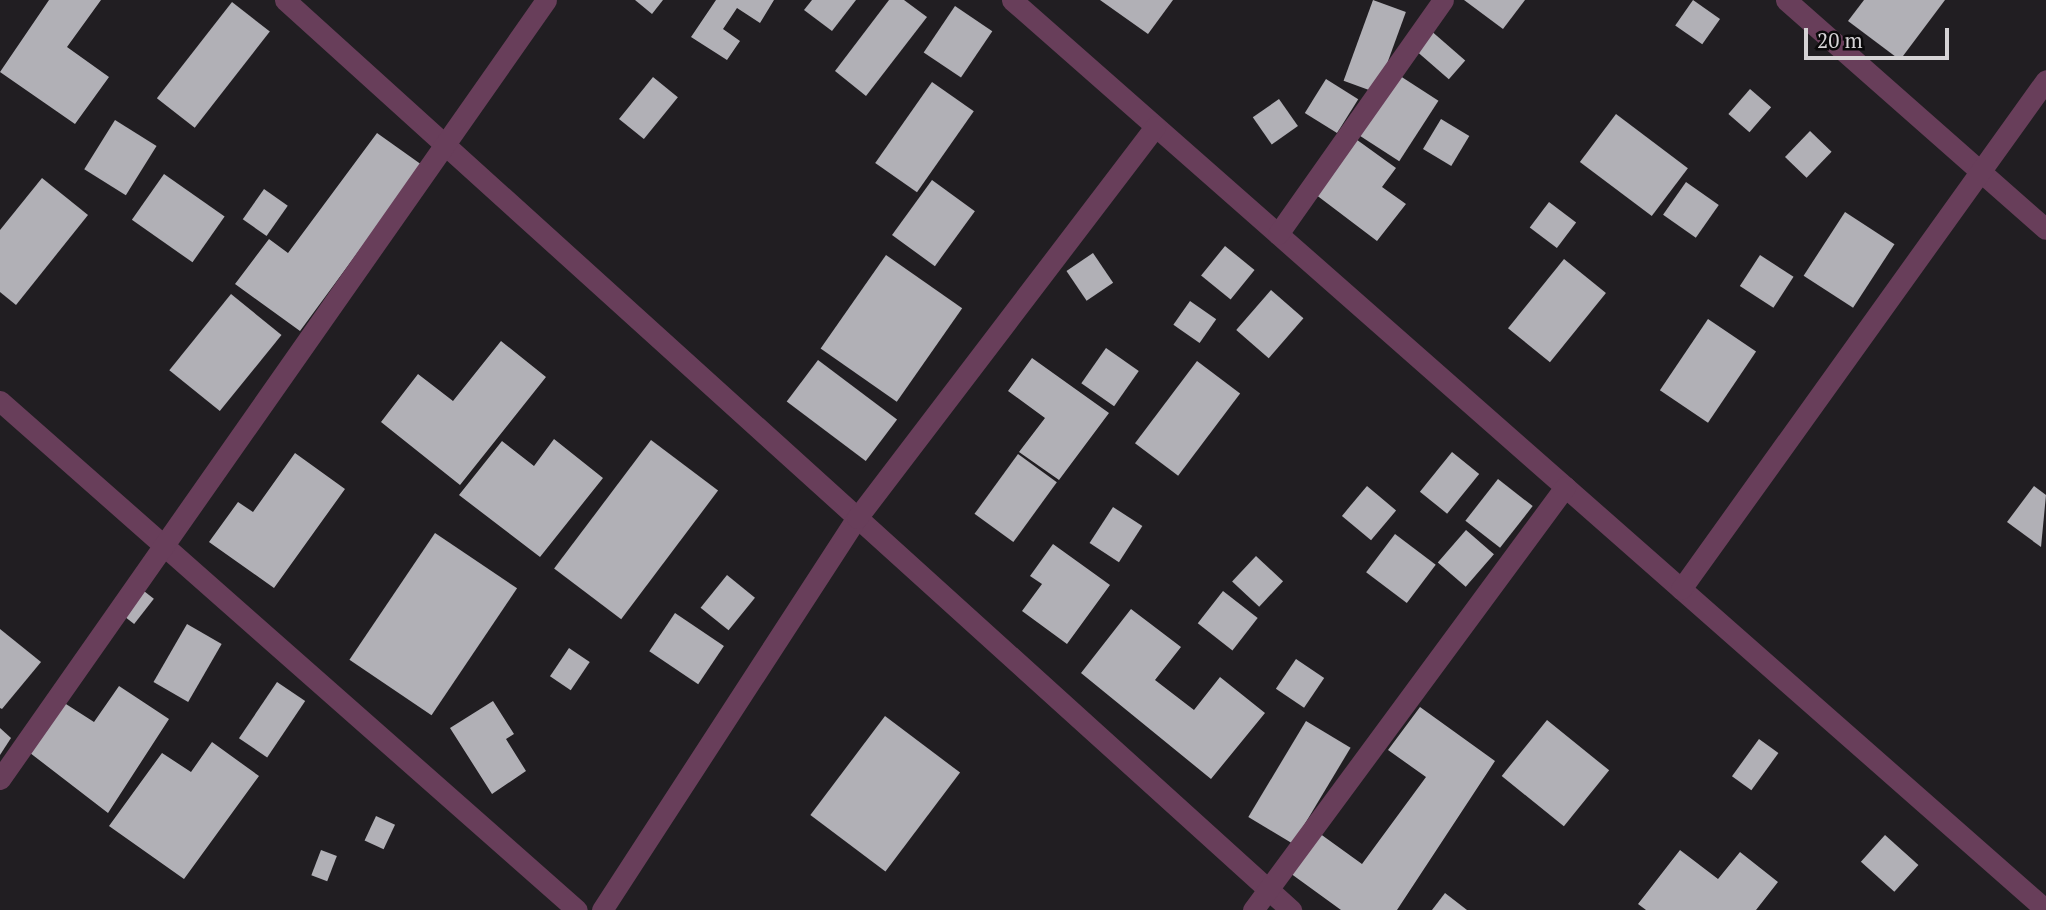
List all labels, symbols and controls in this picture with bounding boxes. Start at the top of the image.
scale bar [1808,14,1953,58]
text: 20 m [1817,26,1863,54]

